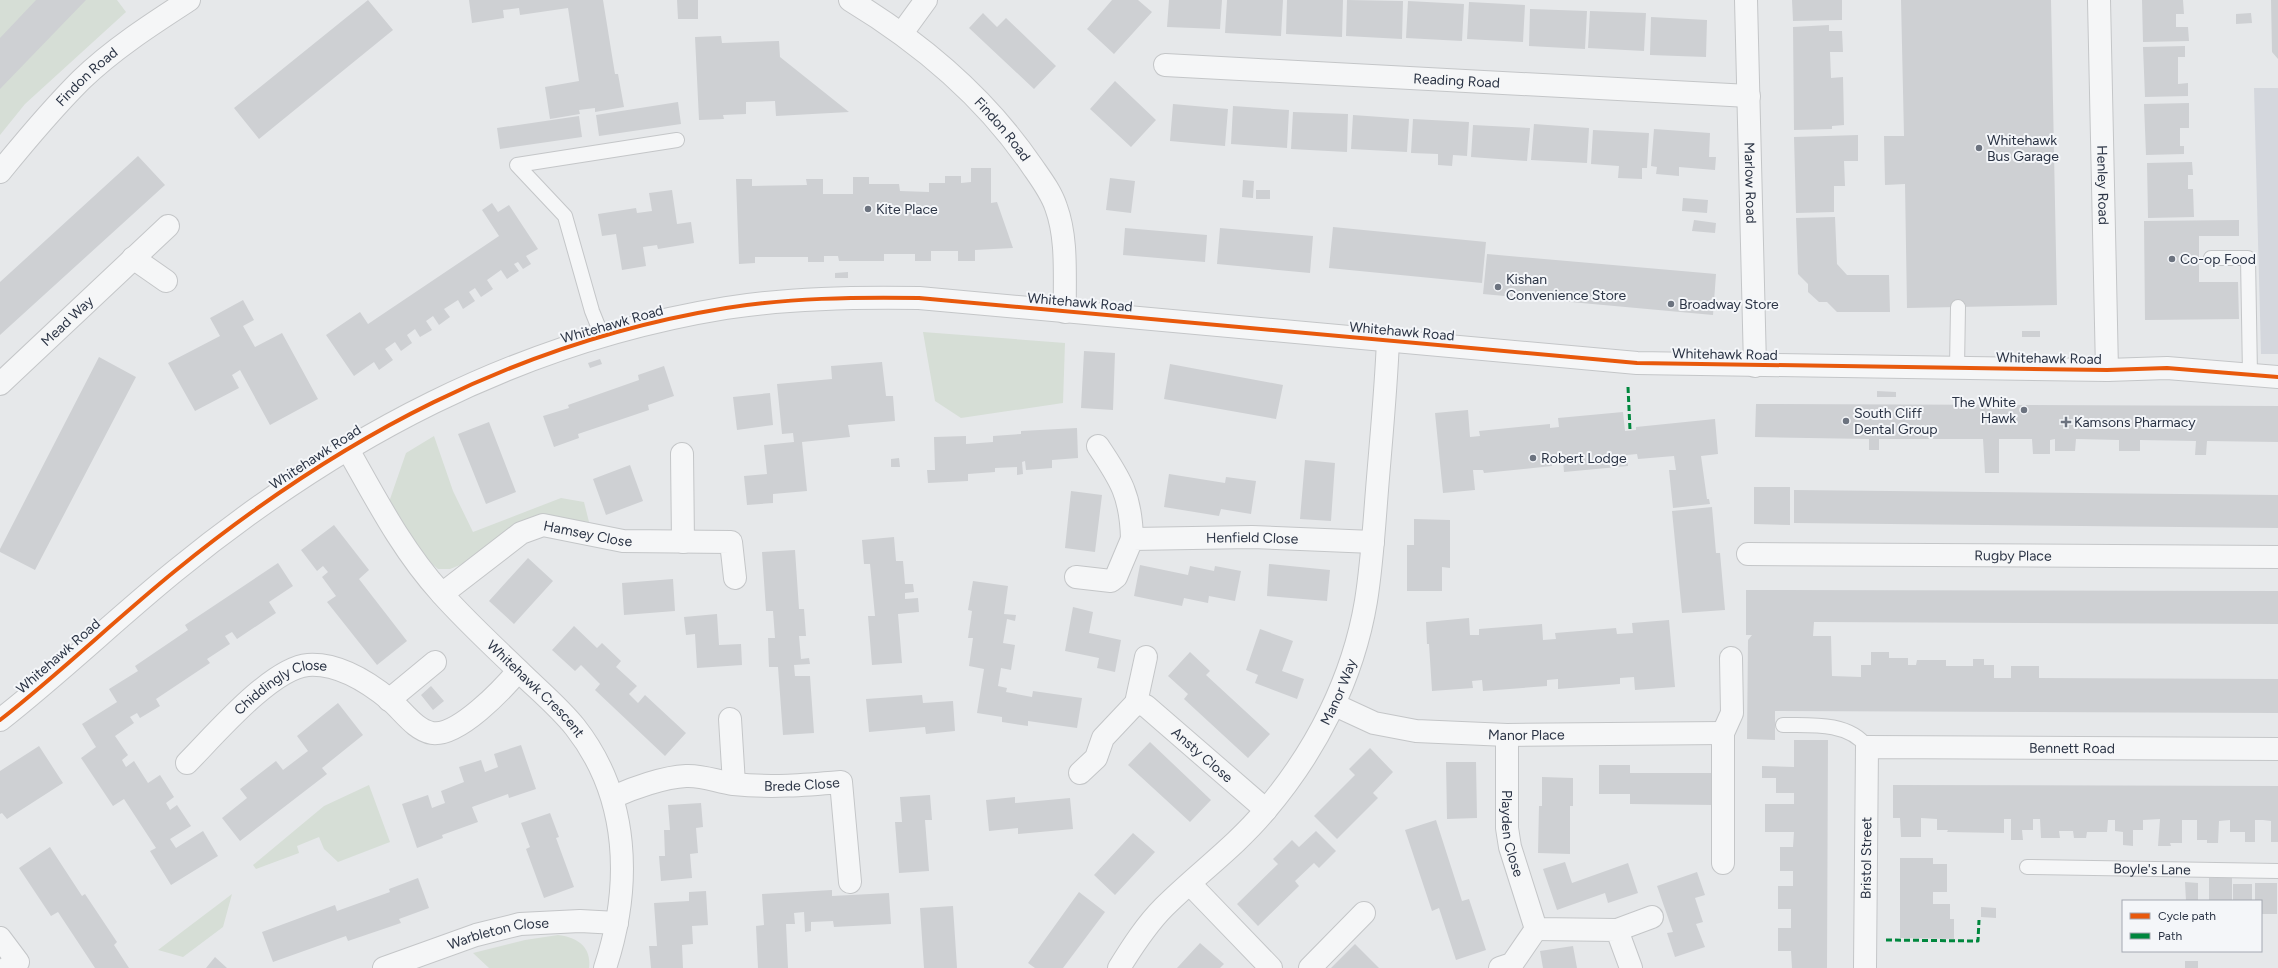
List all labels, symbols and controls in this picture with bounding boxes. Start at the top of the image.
street label: Findon Road [52,44,121,110]
street label: Reading Road [1413,70,1500,92]
street label: Findon Road [971,94,1034,165]
place label: Whitehawk Bus Garage [1987,132,2059,165]
street label: Marlow Road [1741,142,1759,224]
marker: Whitehawk Bus Garage [1974,143,1984,153]
street label: Henley Road [2093,145,2112,225]
place label: Kite Place [876,201,938,218]
marker: Kite Place [863,204,873,214]
place label: Co-op Food [2180,251,2256,268]
marker: Co-op Food [2167,254,2177,264]
place label: Kishan Convenience Store [1506,271,1627,304]
marker: Kishan Convenience Store [1493,282,1503,292]
street label: Whitehawk Road [1027,289,1133,316]
street label: Mead Way [38,292,98,350]
place label: Broadway Store [1679,296,1779,313]
marker: Broadway Store [1666,299,1676,309]
street label: Whitehawk Road [559,302,665,347]
street label: Whitehawk Road [1349,318,1455,345]
street label: Whitehawk Road [1672,345,1778,364]
street label: Whitehawk Road [1996,349,2102,368]
place label: The White Hawk [1952,394,2016,427]
place label: South Cliff Dental Group [1854,405,1938,438]
marker: The White Hawk [2019,405,2029,415]
place label: Kamsons Pharmacy [2074,414,2196,431]
marker: South Cliff Dental Group [1841,416,1851,426]
marker: Kamsons Pharmacy [2061,417,2071,427]
street label: Whitehawk Road [266,422,364,493]
place label: Robert Lodge [1541,450,1627,467]
marker: Robert Lodge [1528,453,1538,463]
street label: Hamsey Close [542,517,633,550]
street label: Henfield Close [1206,529,1299,548]
street label: Rugby Place [1974,547,2052,565]
street label: Whitehawk Road [13,615,104,697]
street label: Whitehawk Crescent [483,637,588,741]
street label: Manor Way [1317,656,1360,728]
street label: Chiddingly Close [231,657,329,719]
street label: Ansty Close [1168,724,1236,786]
street label: Manor Place [1487,726,1565,744]
street label: Bennett Road [2029,740,2115,757]
street label: Brede Close [764,774,841,795]
street label: Playden Close [1498,790,1527,879]
street label: Bristol Street [1858,817,1875,899]
street label: Boyle's Lane [2113,860,2191,879]
legend [2122,900,2262,952]
text: Cycle path [2158,909,2216,923]
street label: Warbleton Close [445,915,550,953]
text: Path [2158,929,2182,943]

